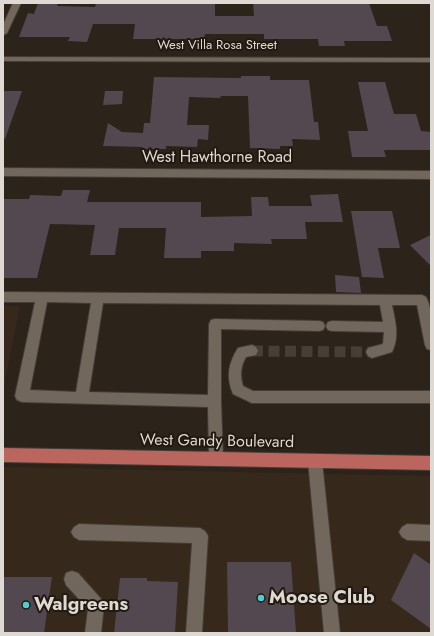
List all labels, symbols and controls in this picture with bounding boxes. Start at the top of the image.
street label: West Villa Rosa Street [157,38,277,54]
street label: West Hawthorne Road [142,148,292,168]
street label: West Gandy Boulevard [140,431,294,453]
place label: Moose Club [269,587,375,609]
marker: Moose Club [256,593,266,603]
place label: Walgreens [34,594,128,616]
marker: Walgreens [21,600,31,610]

